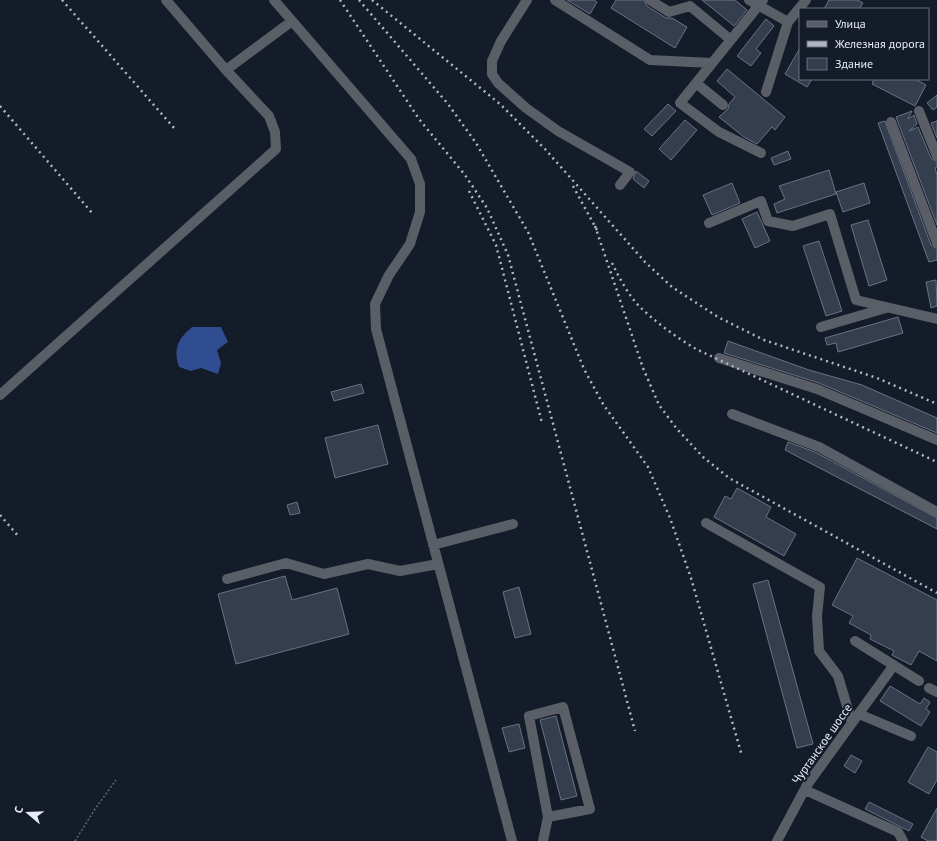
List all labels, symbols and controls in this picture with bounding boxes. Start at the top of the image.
legend [799,8,929,80]
text: Улица [835,16,866,31]
text: Железная дорога [834,36,925,51]
text: Здание [835,56,873,71]
street label: Чуртанское шоссе [788,701,855,787]
north arrow [8,793,48,833]
text: С [11,805,26,815]

